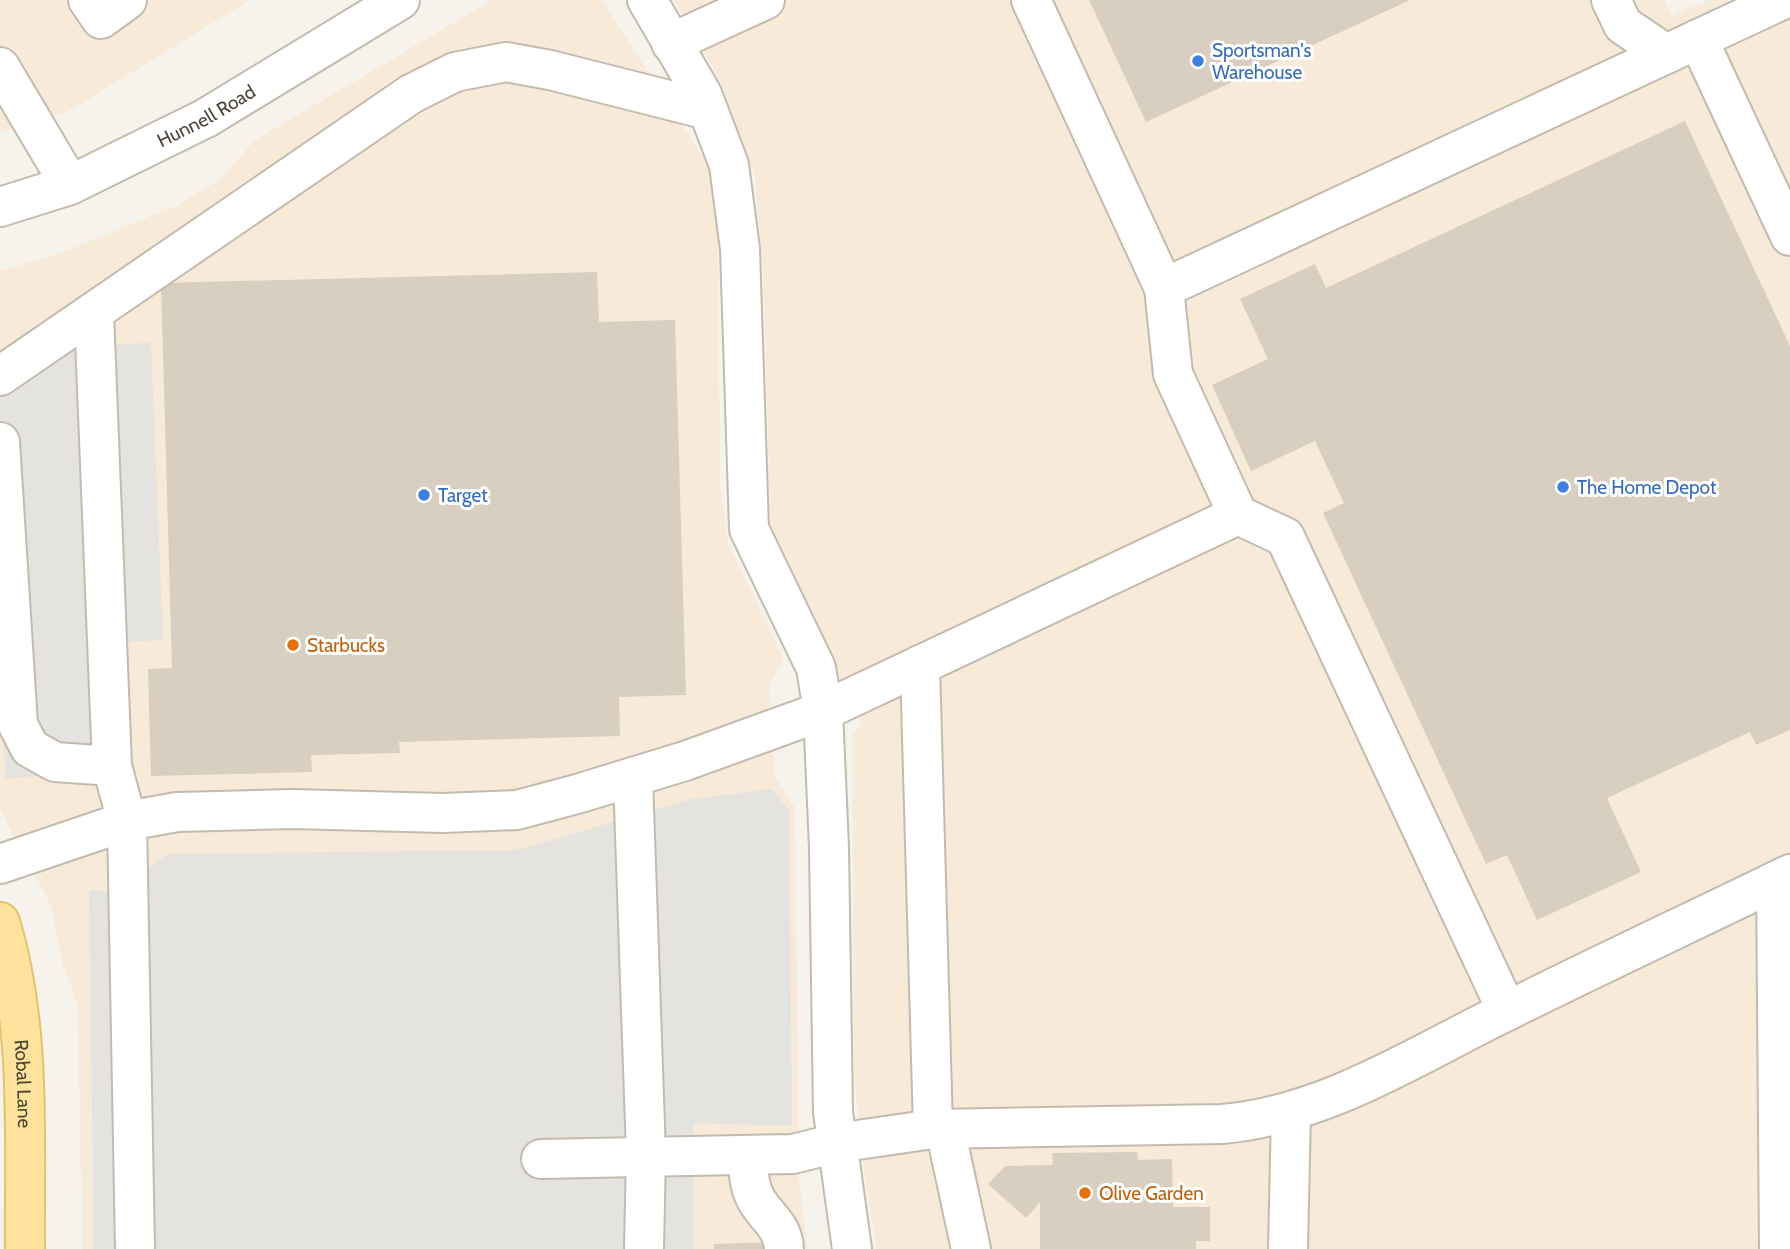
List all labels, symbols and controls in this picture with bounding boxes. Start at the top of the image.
place label: Sportsman's Warehouse [1212,39,1311,84]
marker: Sportsman's Warehouse [1190,53,1206,69]
street label: Hunnell Road [153,79,259,152]
place label: The Home Depot [1577,476,1717,499]
marker: The Home Depot [1555,479,1571,495]
place label: Target [438,484,488,507]
marker: Target [416,487,432,503]
place label: Starbucks [307,634,385,657]
marker: Starbucks [285,637,301,653]
street label: Robal Lane [10,1038,37,1129]
place label: Olive Garden [1099,1182,1204,1205]
marker: Olive Garden [1077,1185,1093,1201]

